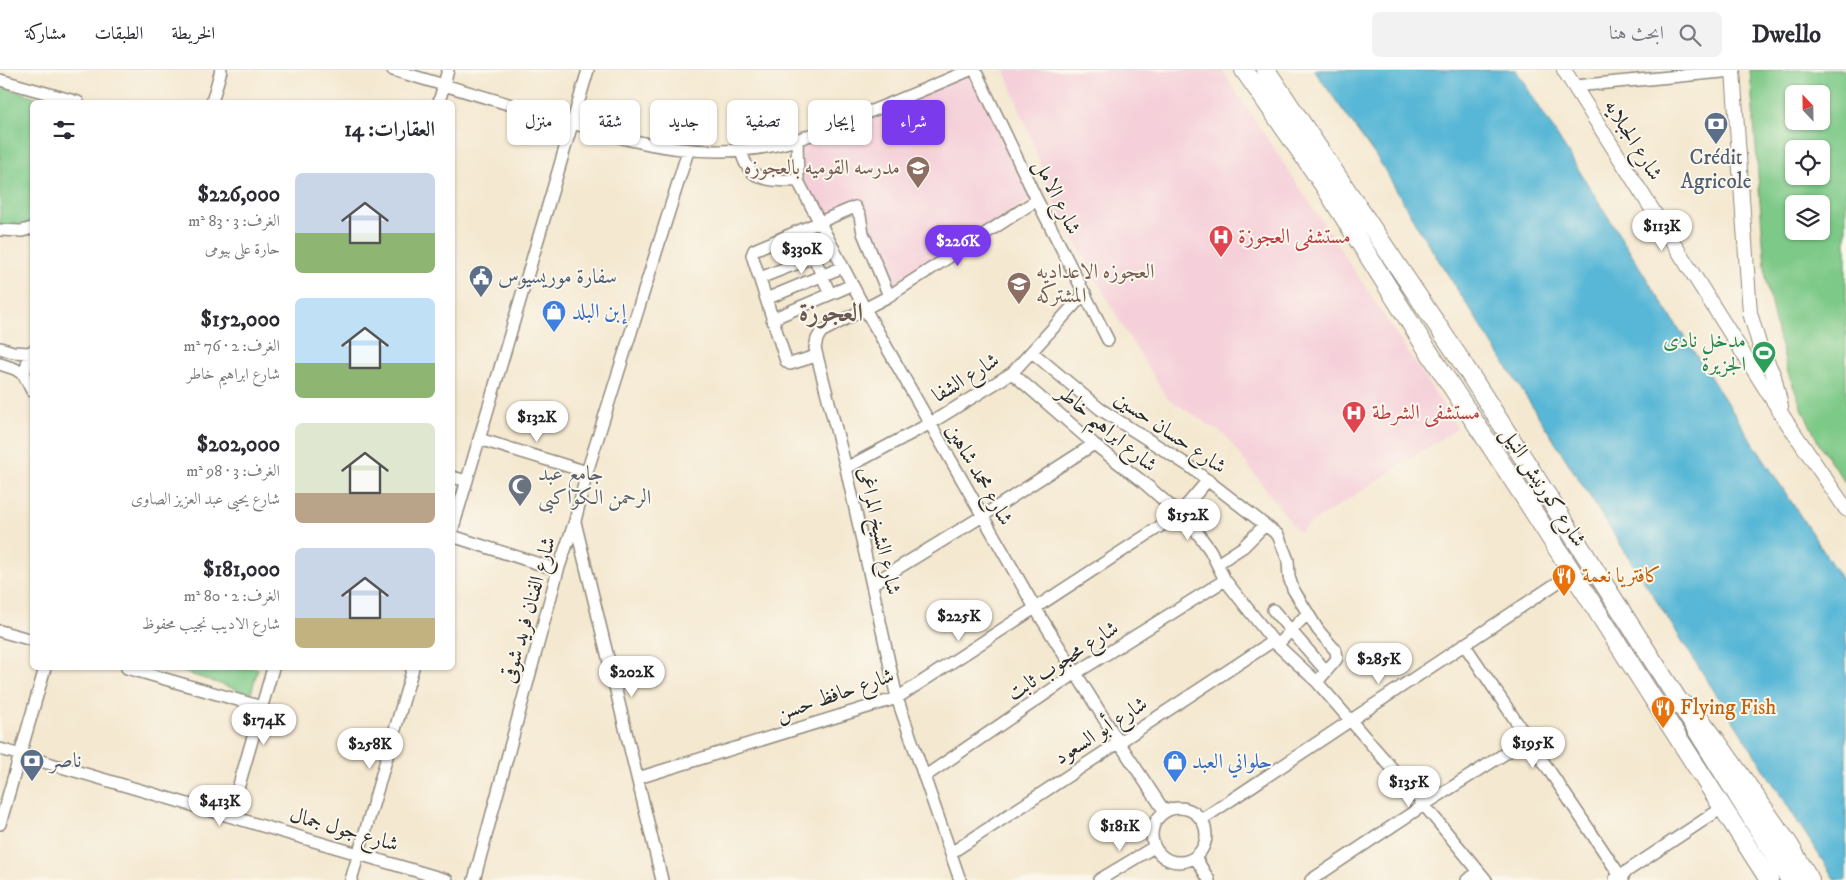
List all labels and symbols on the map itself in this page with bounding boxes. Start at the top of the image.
north arrow [1785,85,1830,130]
street label: شارع الجبلايه [1595,95,1668,187]
bank icon: Crédit Agricole [1703,111,1729,145]
place label: Crédit Agricole [1681,145,1752,195]
place label: مدرسه القوميه بالعجوزه [744,155,900,181]
school or university icon: مدرسه القوميه بالعجوزه [905,155,931,189]
street label: شارع الامل [1024,155,1086,241]
pin: $113K [1627,210,1697,252]
pin: $226K [923,224,993,267]
hospital icon: مستشفى العجوزة [1208,224,1234,258]
place label: مستشفى العجوزة [1238,224,1351,251]
pin: $330K [767,232,837,275]
place label: العجوزه الاعداديه المشتركه [1036,259,1155,309]
public building icon: سفارة موريسيوس [468,264,494,298]
place label: سفارة موريسيوس [498,264,617,290]
school or university icon: العجوزه الاعداديه المشتركه [1006,271,1032,305]
district label: العجوزة [799,297,863,330]
shop icon: إبن البلد [541,299,567,333]
place label: إبن البلد [572,299,627,325]
place label: مدخل نادى الجزيرة [1663,328,1746,378]
sports icon: مدخل نادى الجزيرة [1751,340,1777,374]
street label: شارع الشفا [928,347,1006,412]
street label: شارع ابراهيم خاطر [1046,378,1162,484]
street label: شارع حسان حسين [1107,386,1231,483]
pin: $132K [502,400,572,443]
hospital icon: مستشفى الشرطة [1341,400,1367,434]
place label: مستشفى الشرطة [1372,400,1480,427]
street label: شارع محمد شاهين [936,420,1018,532]
street label: شارع كورنيش النيل [1491,422,1592,554]
place label: جامع عبد الرحمن الكواكبى [538,461,651,514]
street label: شارع الشيخ المراغى [847,465,906,599]
mosque icon: جامع عبد الرحمن الكواكبى [507,473,533,507]
pin: $152K [1153,498,1223,541]
street label: شارع الفنان فريد شوقى [496,534,566,687]
restaurant icon: كافتريا نعمة [1551,563,1577,597]
place label: كافتريا نعمة [1582,563,1661,589]
pin: $225K [924,600,994,642]
street label: شارع محجوب ثابت [1002,615,1126,710]
pin: $285K [1344,642,1414,685]
pin: $202K [597,656,667,698]
street label: شارع حافظ حسن [772,663,899,731]
street label: شارع أبو السعود [1048,689,1155,774]
restaurant icon: Flying Fish [1650,695,1676,729]
place label: Flying Fish [1680,695,1776,721]
pin: $174K [229,704,299,746]
pin: $195K [1498,726,1568,769]
pin: $258K [335,728,405,770]
bank icon: ناصر [19,748,45,782]
place label: ناصر [48,748,82,774]
shop icon: حلواني العبد [1162,749,1188,783]
place label: حلواني العبد [1192,749,1272,778]
pin: $135K [1374,766,1444,808]
pin: $413K [185,784,255,827]
street label: شارع جول جمال [286,802,401,862]
pin: $181K [1085,810,1155,852]

